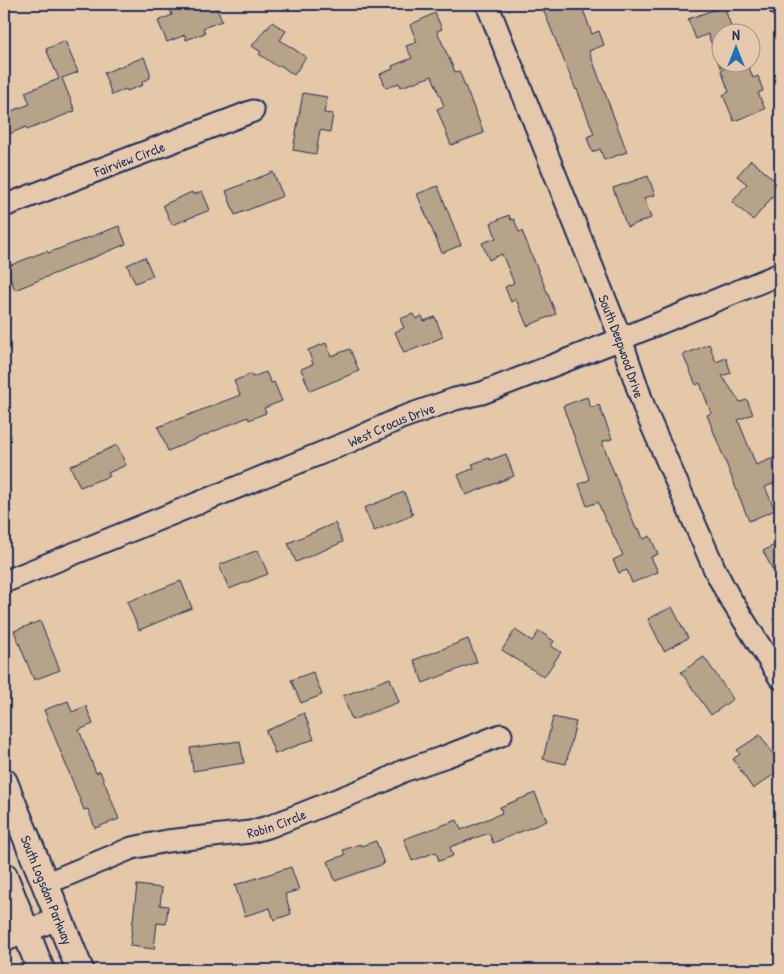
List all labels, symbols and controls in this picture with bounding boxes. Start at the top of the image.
north arrow [712,22,762,72]
text: N [732,25,740,44]
street label: Fairview Circle [90,136,168,181]
street label: South Deepwood Drive [595,292,650,401]
street label: West Crocus Drive [345,397,437,451]
street label: Robin Circle [244,803,309,842]
street label: South Logsdon Parkway [17,832,78,947]

